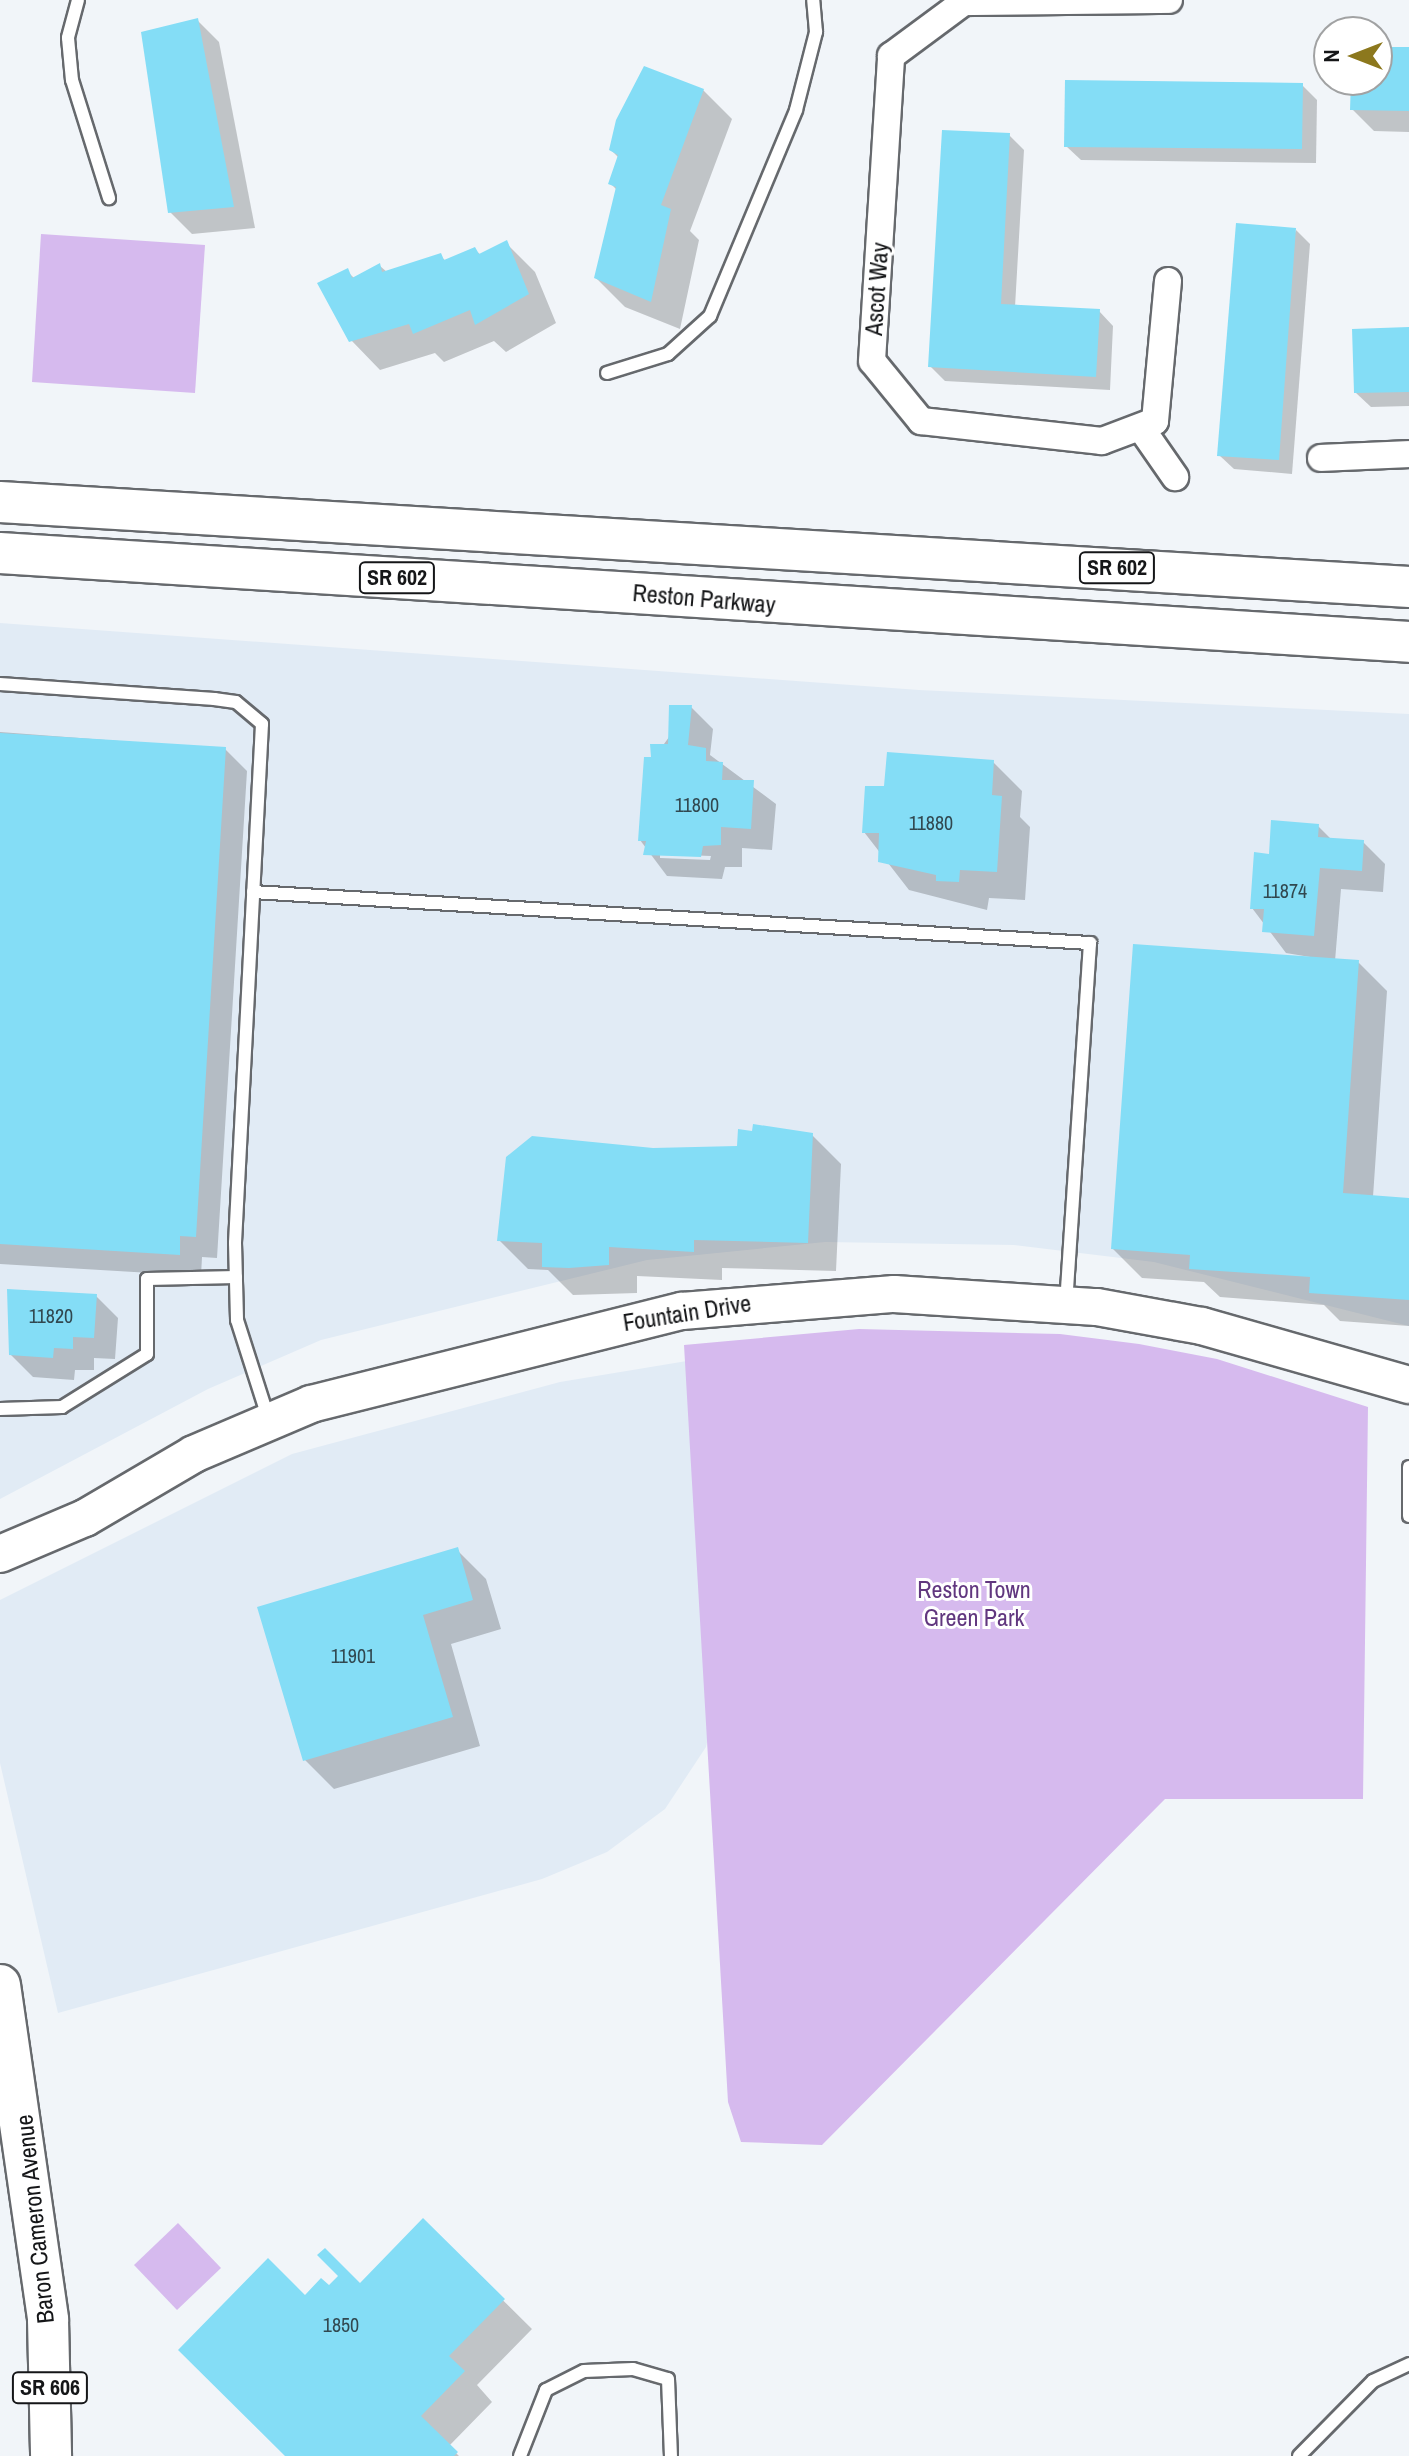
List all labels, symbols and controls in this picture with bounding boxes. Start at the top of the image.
north arrow [1313,16,1393,96]
text: N [1316,49,1346,63]
street label: Ascot Way [859,241,895,337]
road number: SR 602 [1077,550,1157,586]
road number: SR 602 [357,560,437,596]
street label: Reston Parkway [631,578,777,620]
house number: 11800 [675,792,719,816]
house number: 11880 [909,810,953,834]
house number: 11874 [1263,878,1307,902]
street label: Fountain Drive [621,1289,753,1337]
house number: 11820 [29,1303,73,1327]
park label: Reston Town Green Park [917,1576,1031,1632]
house number: 11901 [331,1643,375,1667]
street label: Baron Cameron Avenue [10,2113,60,2325]
house number: 1850 [323,2312,359,2336]
road number: SR 606 [10,2370,90,2406]

